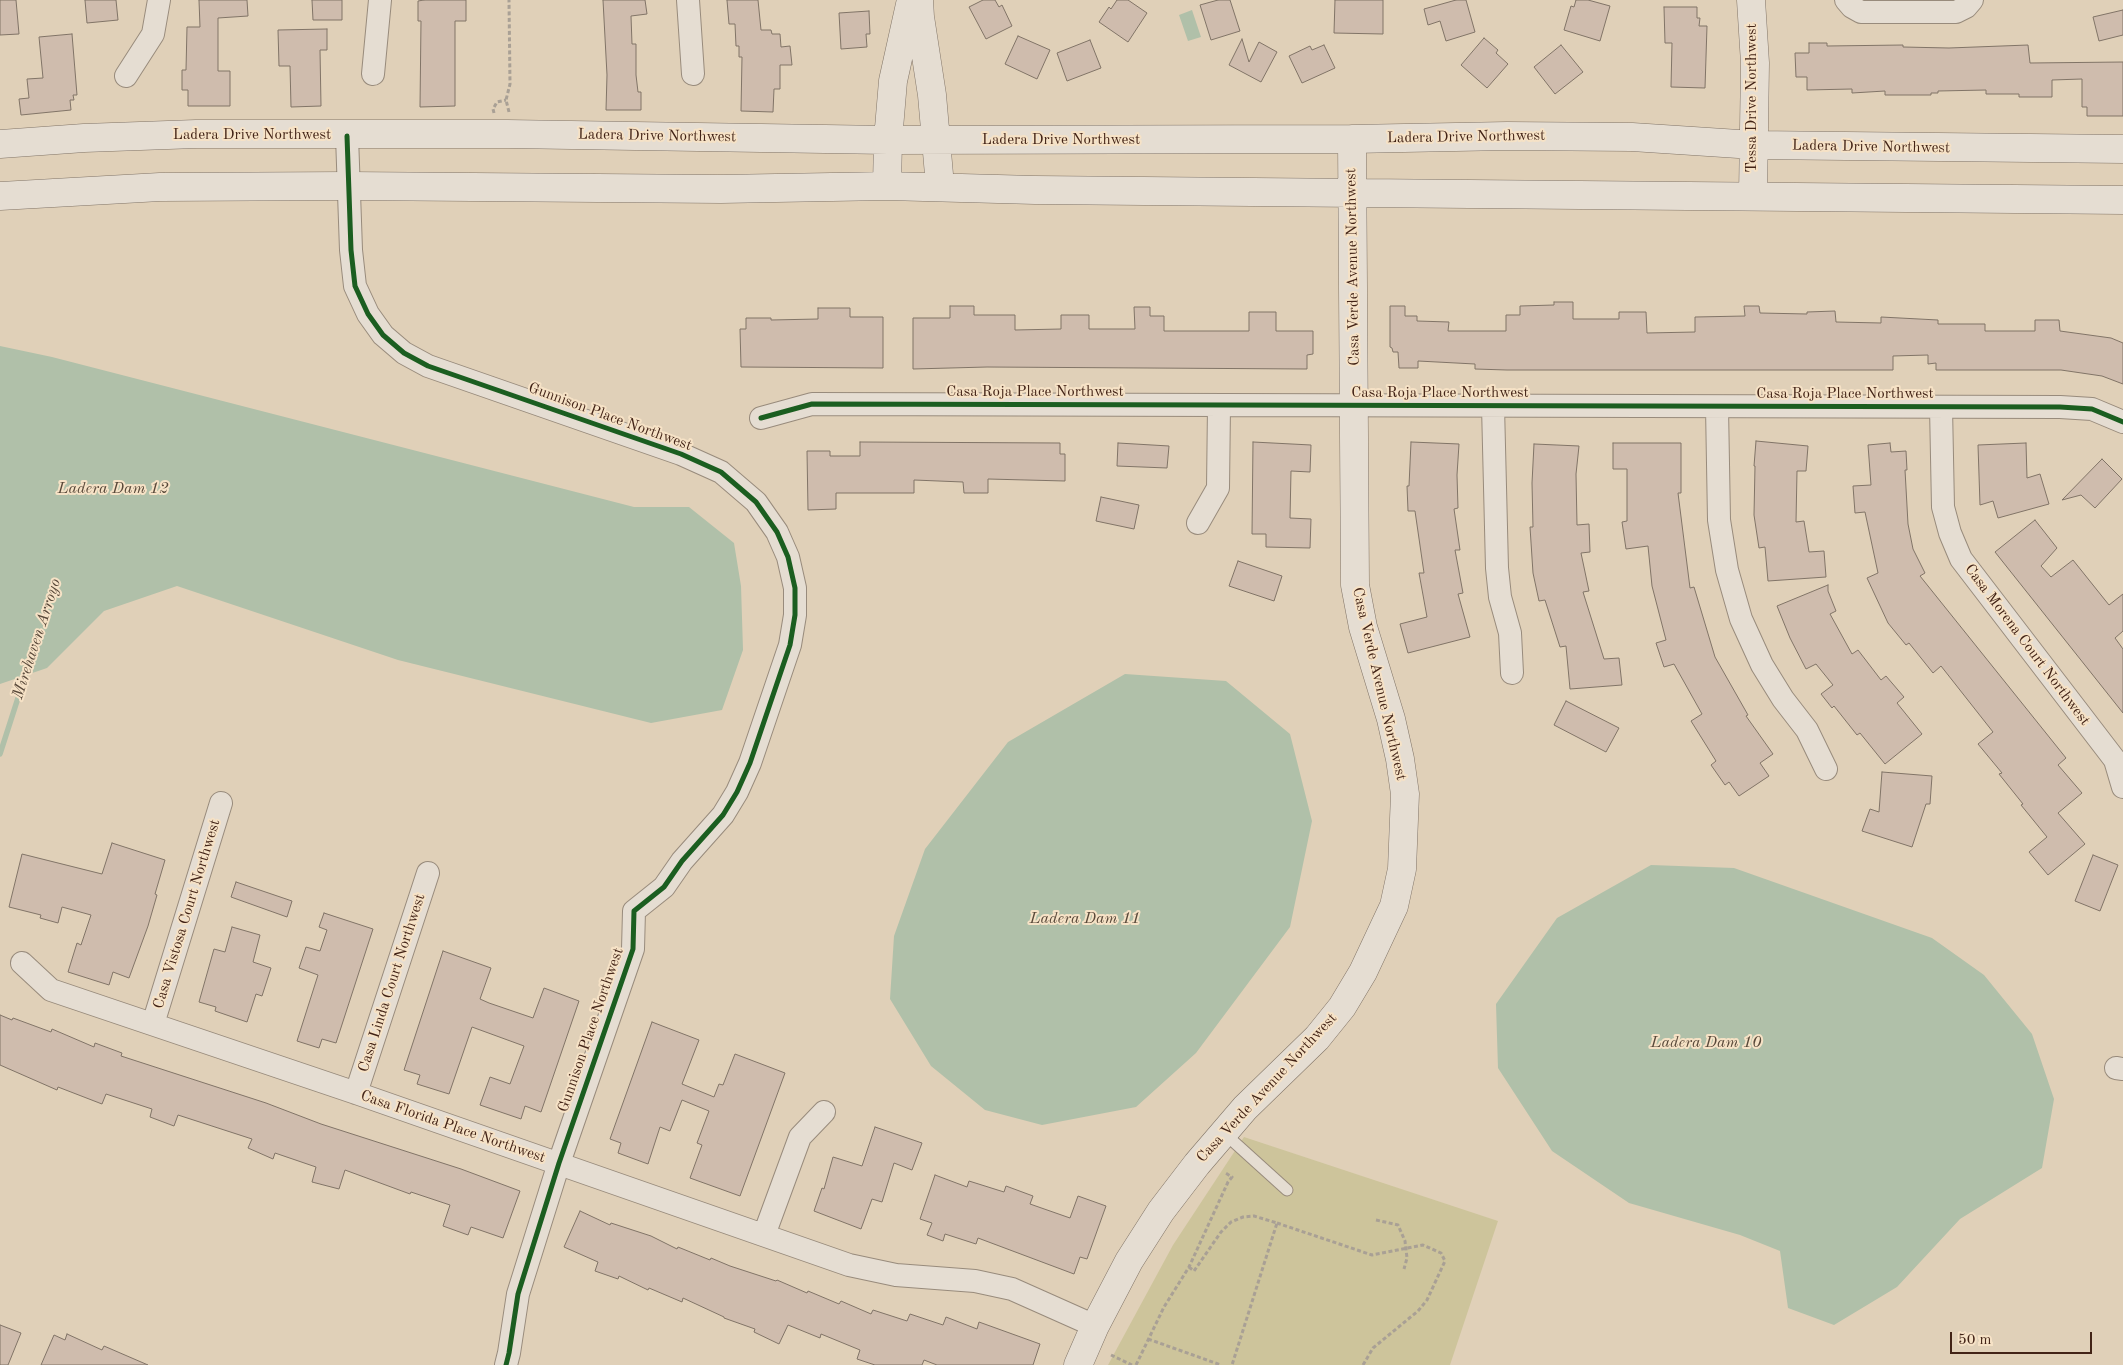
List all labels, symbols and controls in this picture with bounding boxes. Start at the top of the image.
street label: Tessa Drive Northwest [1743,23,1761,173]
street label: Ladera Drive Northwest [173,126,331,144]
street label: Ladera Drive Northwest [578,126,736,146]
street label: Ladera Drive Northwest [1387,127,1545,147]
street label: Ladera Drive Northwest [982,131,1140,149]
street label: Ladera Drive Northwest [1792,137,1950,157]
street label: Casa Verde Avenue Northwest [1342,168,1364,366]
street label: Gunnison Place Northwest [526,379,694,455]
street label: Casa Roja Place Northwest [946,383,1124,401]
street label: Casa Roja Place Northwest [1351,384,1529,402]
street label: Casa Roja Place Northwest [1756,385,1934,403]
water label: Ladera Dam 12 [58,479,168,499]
street label: Casa Morena Court Northwest [1960,561,2094,729]
water label: Mirehaven Arroyo [8,576,66,702]
street label: Casa Verde Avenue Northwest [1348,586,1410,782]
street label: Casa Vistosa Court Northwest [150,817,224,1011]
street label: Casa Linda Court Northwest [355,892,429,1074]
water label: Ladera Dam 11 [1030,909,1140,929]
street label: Gunnison Place Northwest [554,945,628,1115]
street label: Casa Verde Avenue Northwest [1193,1010,1341,1166]
water label: Ladera Dam 10 [1651,1033,1761,1053]
street label: Casa Florida Place Northwest [358,1087,548,1167]
scale bar [1953,1322,2096,1354]
text: 50 m [1958,1333,1992,1348]

